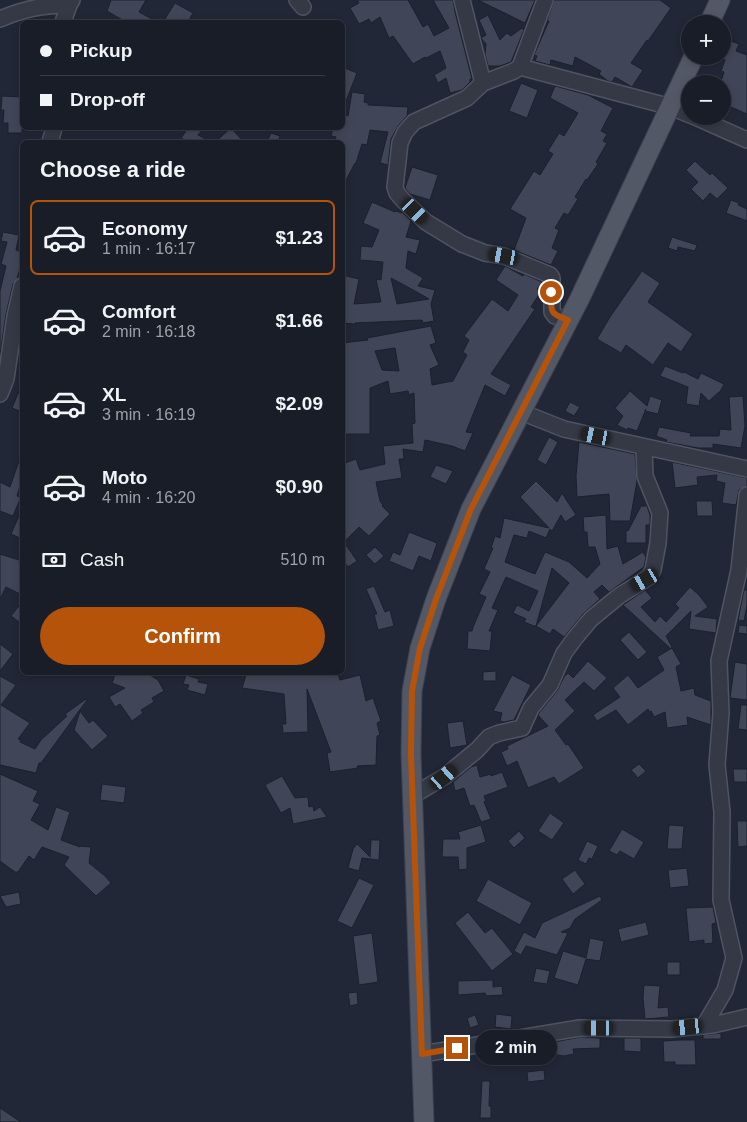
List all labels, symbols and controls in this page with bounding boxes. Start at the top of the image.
map controls [681,15,731,125]
button: + [681,15,731,65]
text: Pickup [70,40,132,61]
button: − [681,75,731,125]
text: Drop-off [70,89,145,110]
text: Choose a ride [40,157,185,182]
car [398,195,431,227]
icon: car [42,215,87,260]
text: Economy [102,218,188,239]
text: $1.23 [275,227,323,248]
text: 1 min · 16:17 [102,240,195,257]
car [487,246,520,266]
route start [540,281,562,303]
icon: car [42,298,87,343]
text: Comfort [102,301,176,322]
text: $1.66 [275,310,323,331]
text: 2 min · 16:18 [102,323,195,340]
icon: car [42,381,87,426]
text: XL [102,384,126,405]
text: $2.09 [275,393,323,414]
text: 3 min · 16:19 [102,406,195,423]
car [579,426,612,446]
icon: car [42,464,87,509]
text: Moto [102,467,147,488]
text: $0.90 [275,476,323,497]
text: 4 min · 16:20 [102,489,195,506]
icon: cash [40,546,68,574]
text: Cash [80,549,124,570]
text: 510 m [281,551,325,568]
car [628,566,661,594]
button: Confirm [40,607,325,665]
car [427,761,460,793]
car [672,1018,703,1036]
car [584,1021,614,1036]
callout: 2 min [474,1030,557,1066]
route end [446,1037,468,1059]
text: 2 min [495,1039,537,1056]

